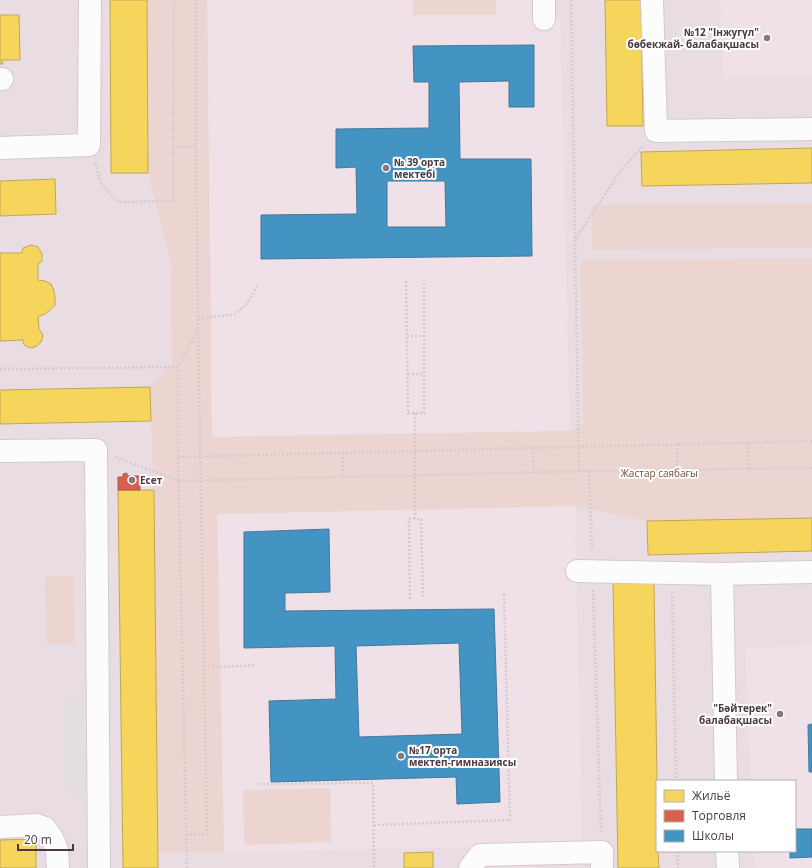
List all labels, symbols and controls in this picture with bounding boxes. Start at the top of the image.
place label: №12 "Інжугүл" бөбекжай- балабақшасы [627,25,759,51]
marker: №12 "Інжугүл" бөбекжай- балабақшасы [762,33,772,43]
place label: № 39 орта мектебі [394,155,445,181]
marker: № 39 орта мектебі [381,163,391,173]
park label: Жастар саябағы [620,466,698,480]
place label: Есет [140,473,163,487]
marker: Есет [127,475,137,485]
place label: "Бәйтерек" балабақшасы [699,701,772,727]
marker: "Бәйтерек" балабақшасы [775,709,785,719]
place label: №17 орта мектеп-гимназиясы [409,743,516,769]
marker: №17 орта мектеп-гимназиясы [396,751,406,761]
legend [656,780,796,852]
text: Жильё [692,787,731,804]
text: Торговля [692,807,746,824]
scale bar [18,826,73,852]
text: Школы [692,827,734,844]
text: 20 m [24,831,52,848]

